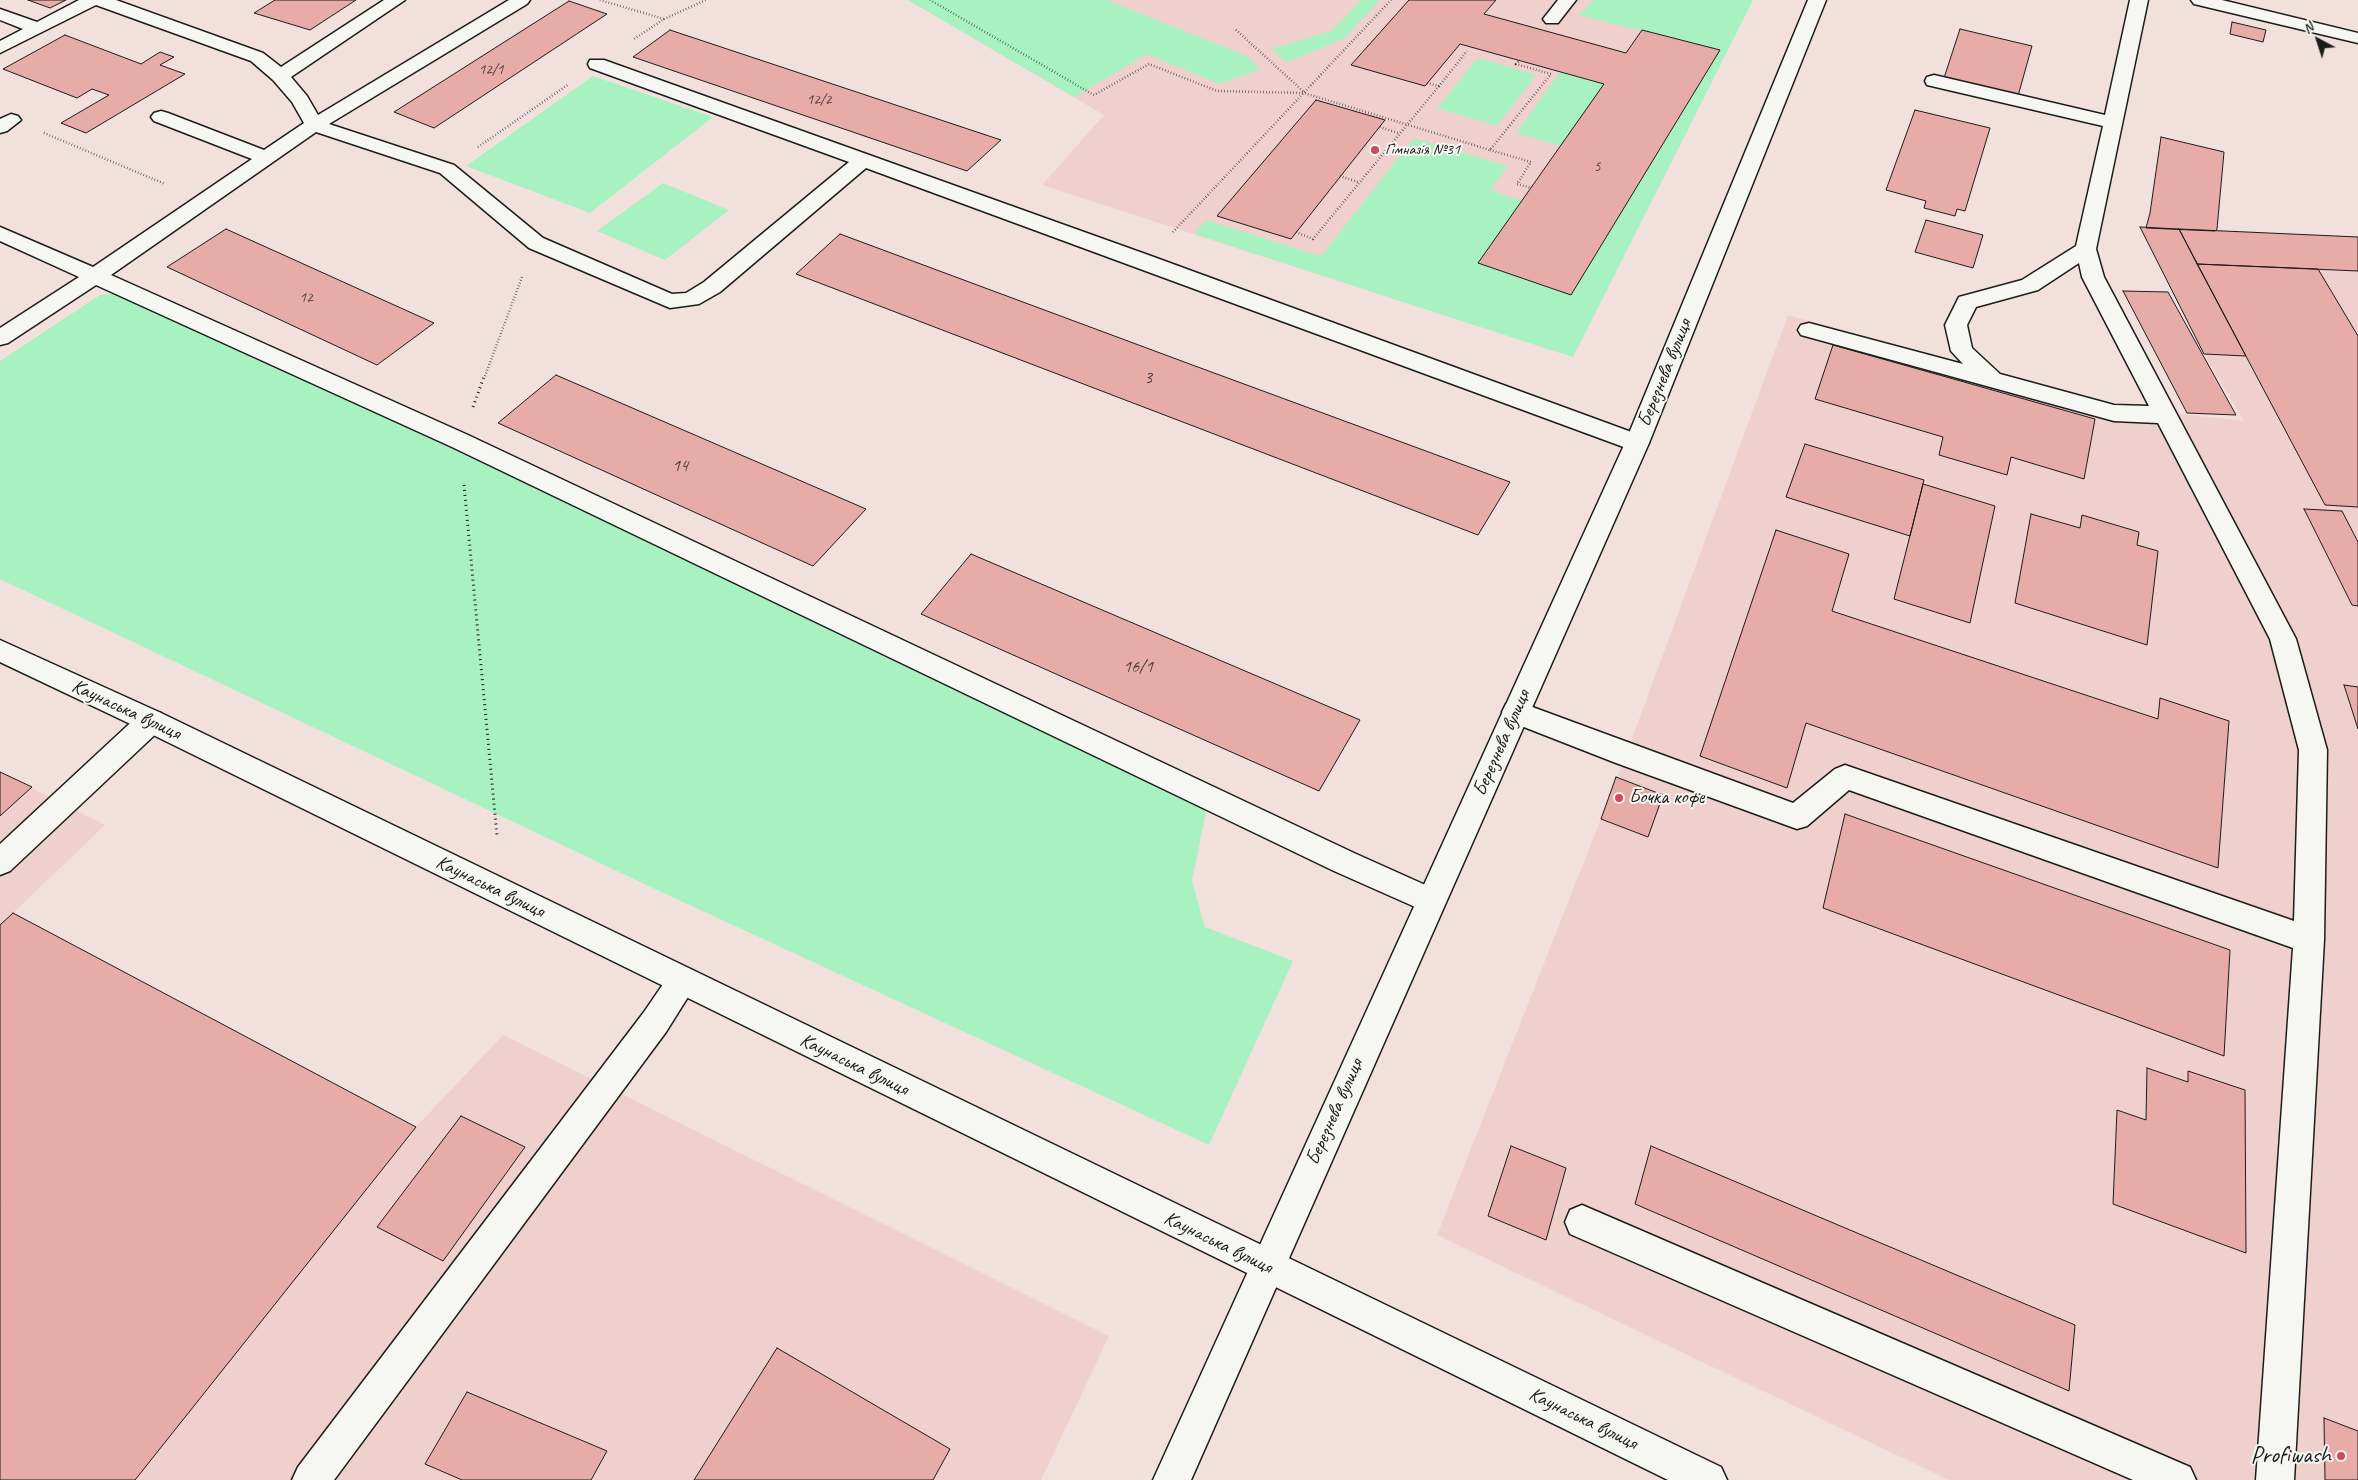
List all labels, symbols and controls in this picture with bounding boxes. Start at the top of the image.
north arrow [2293,15,2343,65]
text: N [2299,19,2317,37]
house number: 12/1 [478,61,504,79]
house number: 12/2 [806,91,832,109]
place label: Гімназія №31 [1385,140,1460,160]
marker: Гімназія №31 [1369,144,1381,156]
house number: 5 [1594,158,1600,176]
house number: 12 [299,289,313,307]
street label: Березнева вулиця [1633,316,1697,430]
house number: 3 [1144,367,1152,389]
house number: 14 [672,455,688,477]
house number: 16/1 [1123,656,1153,678]
street label: Каунаська вулиця [68,674,184,746]
street label: Березнева вулиця [1468,686,1536,800]
place label: Бочка кофе [1629,786,1704,810]
marker: Бочка кофе [1613,792,1625,804]
street label: Каунаська вулиця [432,850,548,924]
street label: Каунаська вулиця [796,1028,912,1102]
street label: Березнева вулиця [1301,1055,1369,1169]
street label: Каунаська вулиця [1160,1206,1276,1280]
street label: Каунаська вулиця [1525,1382,1641,1456]
place label: Profiwash [2250,1442,2331,1470]
marker: Profiwash [2335,1450,2347,1462]

